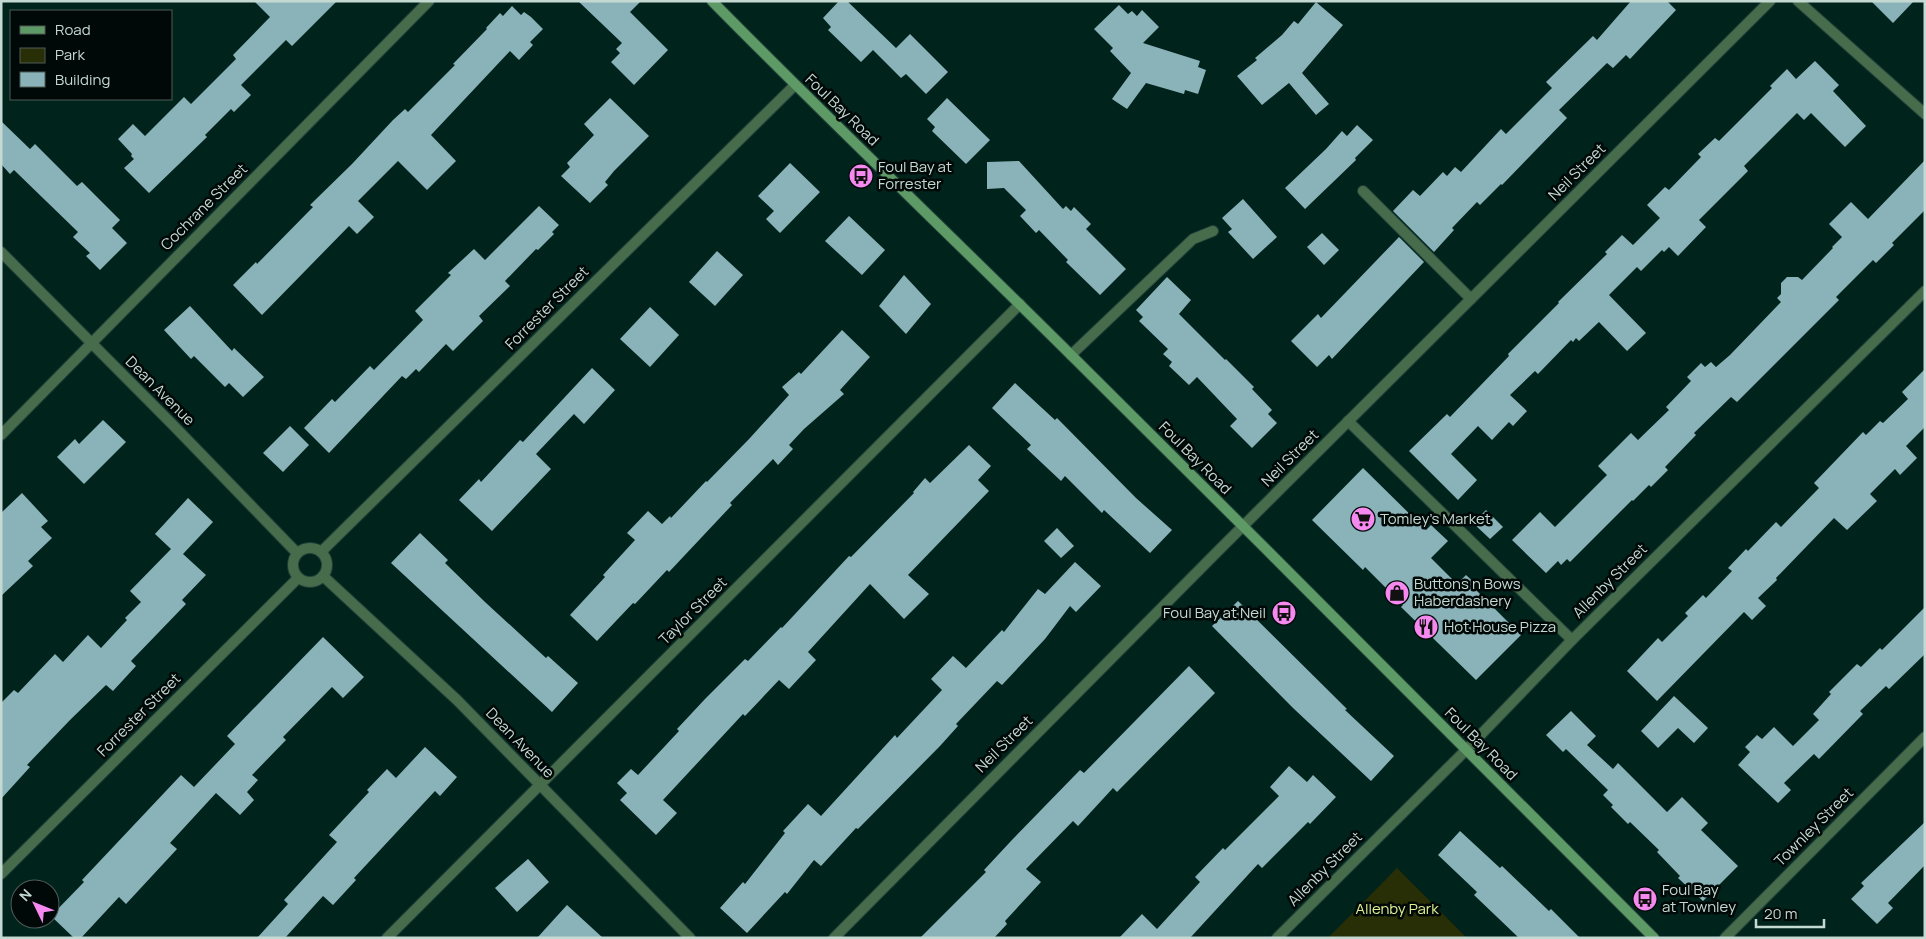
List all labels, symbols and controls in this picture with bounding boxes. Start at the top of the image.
legend [10,10,172,100]
text: Road [55,19,91,40]
text: Park [55,44,85,65]
text: Building [55,69,110,90]
street label: Foul Bay Road [801,69,884,150]
street label: Neil Street [1543,138,1610,205]
place label: Foul Bay at Forrester [878,156,952,194]
street label: Cochrane Street [156,159,252,255]
bus stop icon: Foul Bay at Forrester [848,163,874,189]
street label: Forrester Street [500,261,593,354]
street label: Dean Avenue [121,351,200,430]
street label: Foul Bay Road [1154,417,1236,499]
street label: Neil Street [1256,424,1323,491]
supermarket icon: Tomley's Market [1350,506,1376,532]
place label: Tomley's Market [1380,508,1491,529]
street label: Allenby Street [1568,539,1652,623]
street label: Taylor Street [654,572,731,649]
place label: Buttons n Bows Haberdashery [1414,573,1521,611]
shop icon: Buttons n Bows Haberdashery [1384,580,1410,606]
bus stop icon: Foul Bay at Neil [1271,600,1297,626]
place label: Foul Bay at Neil [1163,602,1266,623]
restaurant icon: Hot House Pizza [1413,614,1439,640]
place label: Hot House Pizza [1444,616,1556,637]
street label: Forrester Street [92,668,185,761]
street label: Dean Avenue [481,703,559,783]
street label: Foul Bay Road [1440,703,1522,785]
street label: Neil Street [970,710,1037,777]
street label: Townley Street [1770,783,1858,871]
street label: Allenby Street [1283,827,1367,911]
north arrow [10,879,60,929]
place label: Foul Bay at Townley [1662,879,1736,917]
text: N [15,885,36,905]
bus stop icon: Foul Bay at Townley [1632,886,1658,912]
scale bar [1756,896,1824,928]
park label: Allenby Park [1355,898,1439,919]
text: 20 m [1764,903,1797,924]

